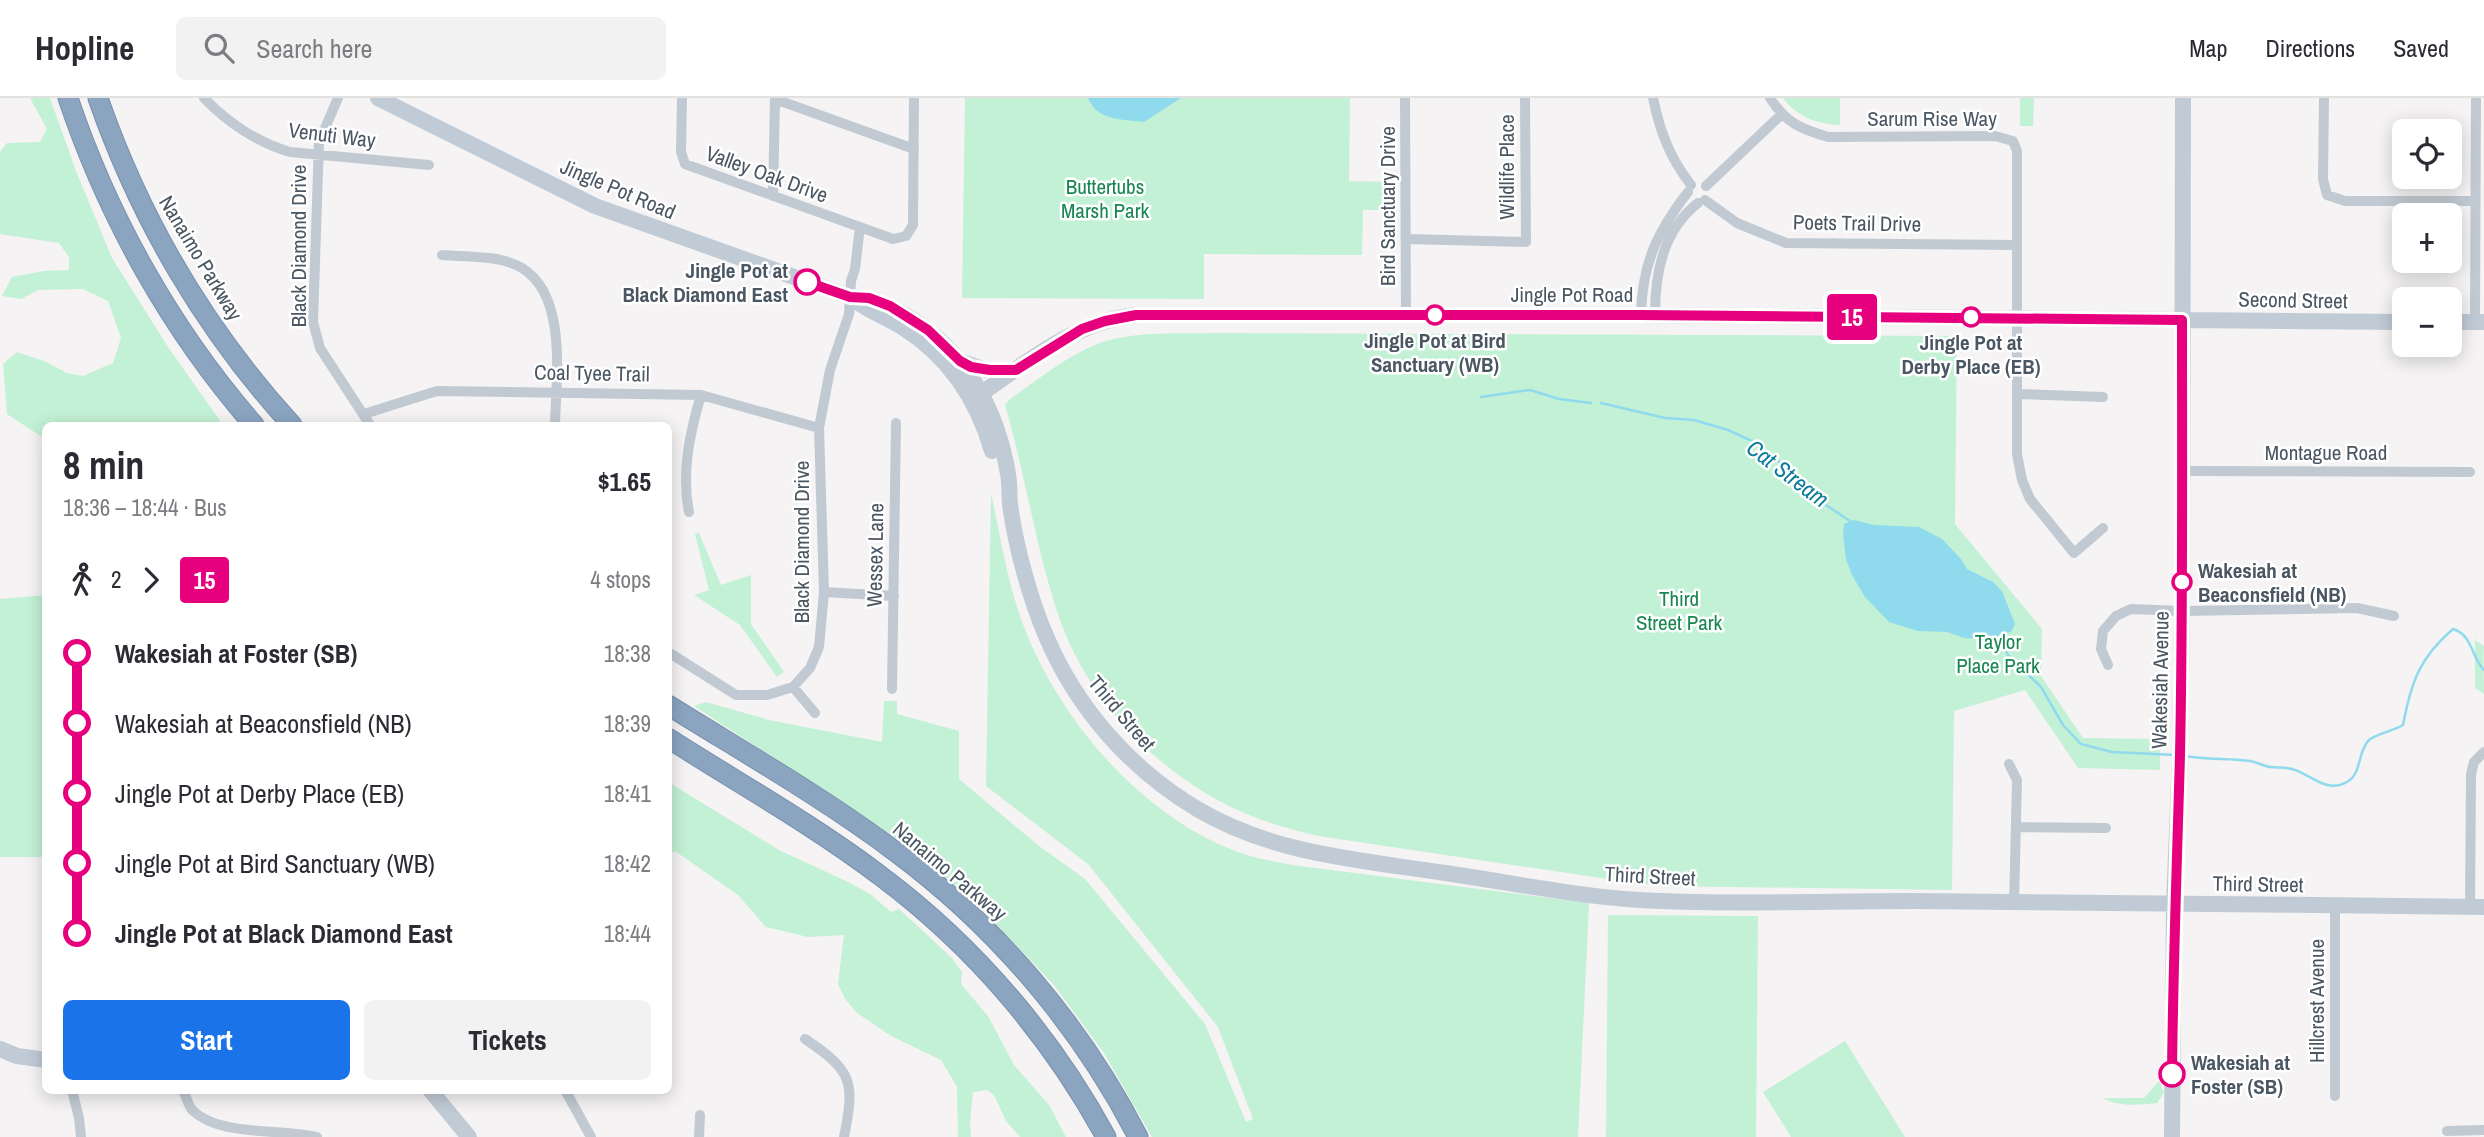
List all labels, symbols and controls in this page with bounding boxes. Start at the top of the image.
search box [176,17,666,80]
text: Hopline [35,26,134,70]
icon: search [200,29,238,67]
text: Search here [256,31,372,66]
text: Map [2189,32,2227,64]
text: Directions [2265,32,2355,64]
text: Saved [2393,32,2449,64]
street label: Sarum Rise Way [1867,104,1997,133]
street label: Wildlife Place [1492,114,1521,220]
street label: Venuti Way [287,115,378,155]
map controls [2392,119,2462,357]
button: locate [2392,119,2462,189]
street label: Bird Sanctuary Drive [1373,126,1402,286]
street label: Valley Oak Drive [702,138,832,210]
street label: Jingle Pot Road [556,152,680,226]
street label: Black Diamond Drive [284,165,313,327]
park label: Buttertubs Marsh Park [1061,172,1149,225]
street label: Nanaimo Parkway [152,190,250,326]
button: + [2392,203,2462,273]
street label: Poets Trail Drive [1793,207,1921,239]
place label: Jingle Pot at Black Diamond East [622,256,788,309]
marker: Jingle Pot at Black Diamond East [794,269,820,295]
street label: Jingle Pot Road [1511,280,1633,309]
street label: Second Street [2238,285,2348,315]
button: − [2392,287,2462,357]
line badge: 15 [1820,294,1884,340]
text: 15 [1841,301,1863,333]
marker: Jingle Pot at Bird Sanctuary (WB) [1425,305,1445,325]
marker: Jingle Pot at Derby Place (EB) [1961,307,1981,327]
place label: Jingle Pot at Bird Sanctuary (WB) [1364,326,1506,379]
place label: Jingle Pot at Derby Place (EB) [1902,328,2041,381]
street label: Coal Tyee Trail [534,357,650,389]
water label: Cat Stream [1741,432,1835,514]
street label: Montague Road [2265,438,2387,467]
text: 8 min [63,440,144,491]
street label: Black Diamond Drive [787,461,816,623]
text: $1.65 [598,464,651,499]
text: 18:36 – 18:44 · Bus [63,492,227,523]
street label: Wessex Lane [860,503,890,607]
place label: Wakesiah at Beaconsfield (NB) [2198,556,2347,609]
icon: walk [63,561,101,599]
icon: forward [132,561,170,599]
text: 2 [111,564,122,595]
text: 15 [194,564,215,596]
text: 4 stops [590,564,651,595]
marker: Wakesiah at Beaconsfield (NB) [2172,572,2192,592]
park label: Third Street Park [1636,584,1722,637]
street label: Wakesiah Avenue [2144,611,2176,749]
park label: Taylor Place Park [1956,627,2040,680]
text: Wakesiah at Foster (SB) [115,636,357,671]
text: 18:38 [604,638,651,669]
street label: Third Street [1082,669,1162,757]
text: Wakesiah at Beaconsfield (NB) [115,706,412,741]
text: 18:39 [604,708,651,739]
text: Jingle Pot at Derby Place (EB) [115,776,404,811]
text: 18:41 [604,778,651,809]
street label: Nanaimo Parkway [887,815,1013,928]
text: Jingle Pot at Bird Sanctuary (WB) [115,846,435,881]
text: 18:42 [604,848,651,879]
street label: Third Street [1604,859,1696,893]
street label: Third Street [2212,869,2304,899]
text: Jingle Pot at Black Diamond East [115,916,453,951]
text: 18:44 [604,918,651,949]
street label: Hillcrest Avenue [2302,939,2331,1063]
button: Start [63,1000,350,1080]
button: Tickets [364,1000,651,1080]
place label: Wakesiah at Foster (SB) [2191,1048,2290,1101]
marker: Wakesiah at Foster (SB) [2159,1061,2185,1087]

